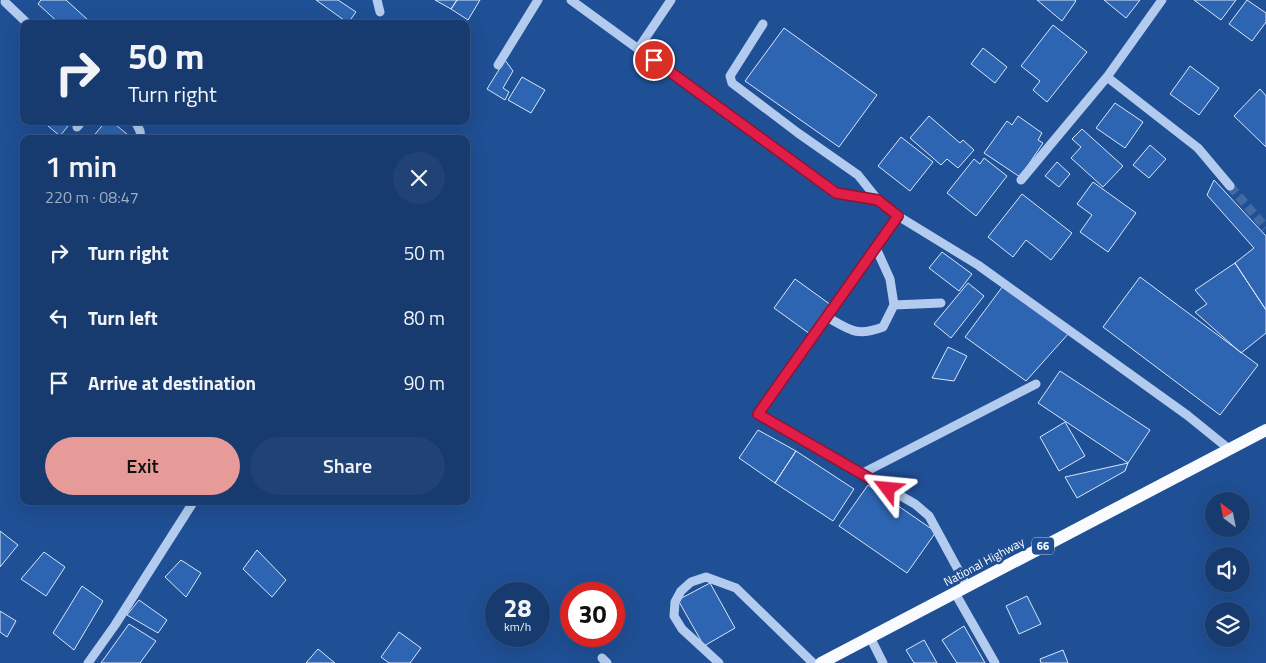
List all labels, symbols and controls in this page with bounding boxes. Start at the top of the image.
text: 50 m [128,29,204,83]
pin [633,39,675,81]
icon: right [45,40,110,105]
icon: arrive [640,46,668,74]
text: Turn right [128,77,217,111]
text: 1 min [45,143,117,189]
button: close [393,152,445,204]
text: 220 m · 08:47 [45,185,139,209]
text: Turn right [88,238,169,267]
text: 50 m [404,238,445,267]
icon: right [45,239,73,267]
text: Turn left [88,303,158,332]
text: 80 m [404,303,445,332]
icon: left [45,304,73,332]
text: Arrive at destination [88,368,256,397]
text: 90 m [404,368,445,397]
icon: arrive [45,369,73,397]
button: Exit [45,437,240,495]
button: Share [250,437,445,495]
position arrow [861,462,913,514]
north arrow [1205,492,1250,538]
map controls [1205,492,1250,647]
street label: National Highway [940,532,1028,591]
road number: 66 [1032,538,1054,554]
button: sound [1205,547,1250,592]
speed limit sign: 30 [560,582,625,647]
text: 28 [503,589,532,627]
button: layers [1205,602,1250,647]
text: km/h [504,617,531,636]

